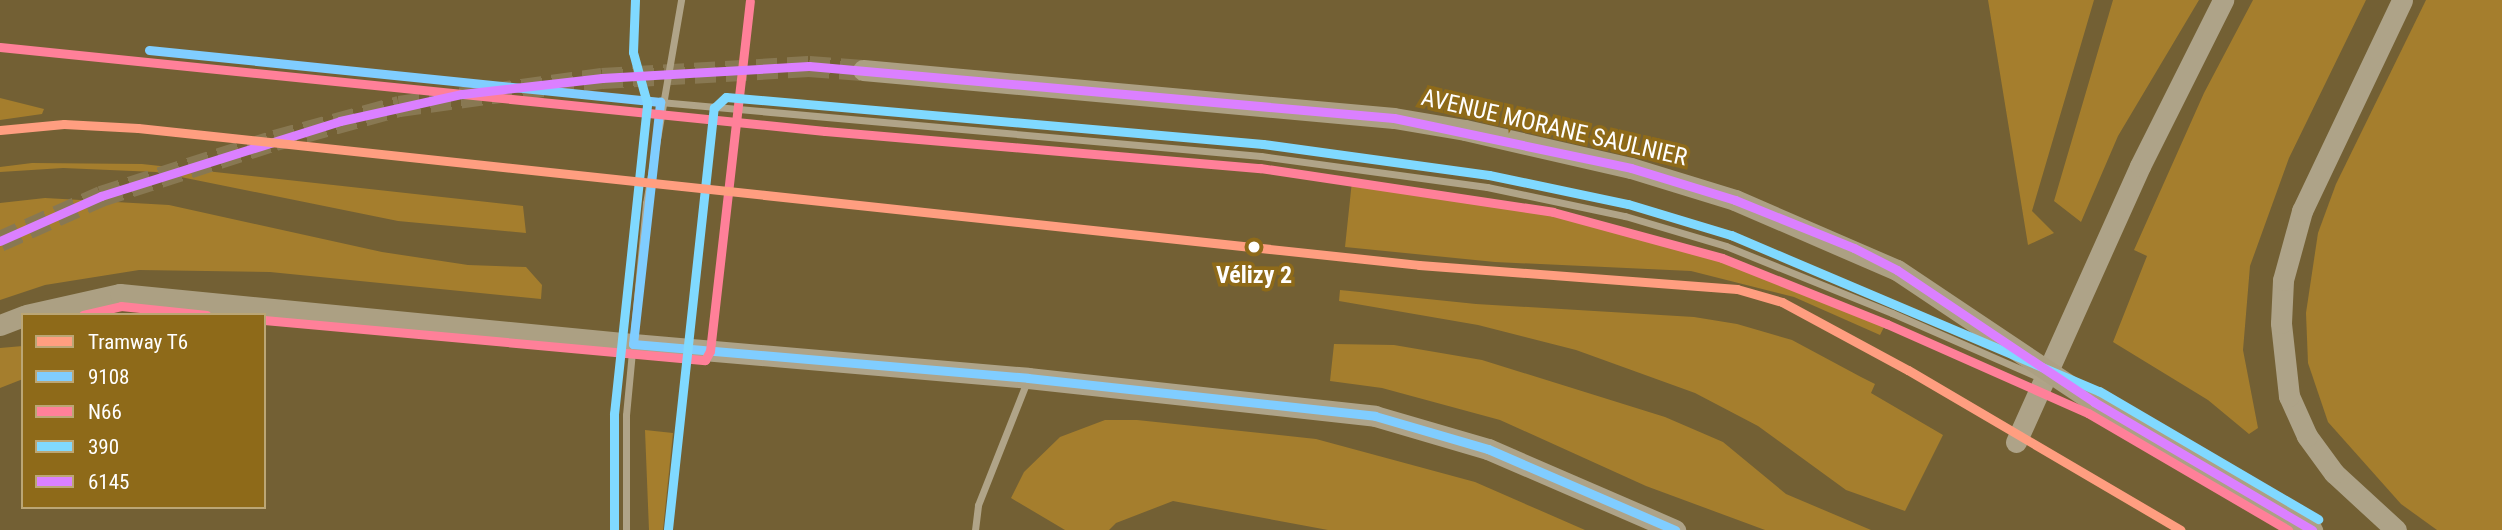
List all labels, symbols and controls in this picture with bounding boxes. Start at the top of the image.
street label: AVENUE MORANE SAULNIER [1418,83,1690,173]
marker: Vélizy 2 [1243,236,1265,258]
place label: Vélizy 2 [1216,262,1292,290]
legend [21,313,266,509]
text: Tramway T6 [88,330,188,354]
text: 9108 [88,365,129,389]
text: N66 [88,400,122,424]
text: 390 [88,435,119,459]
text: 6145 [88,470,129,494]

